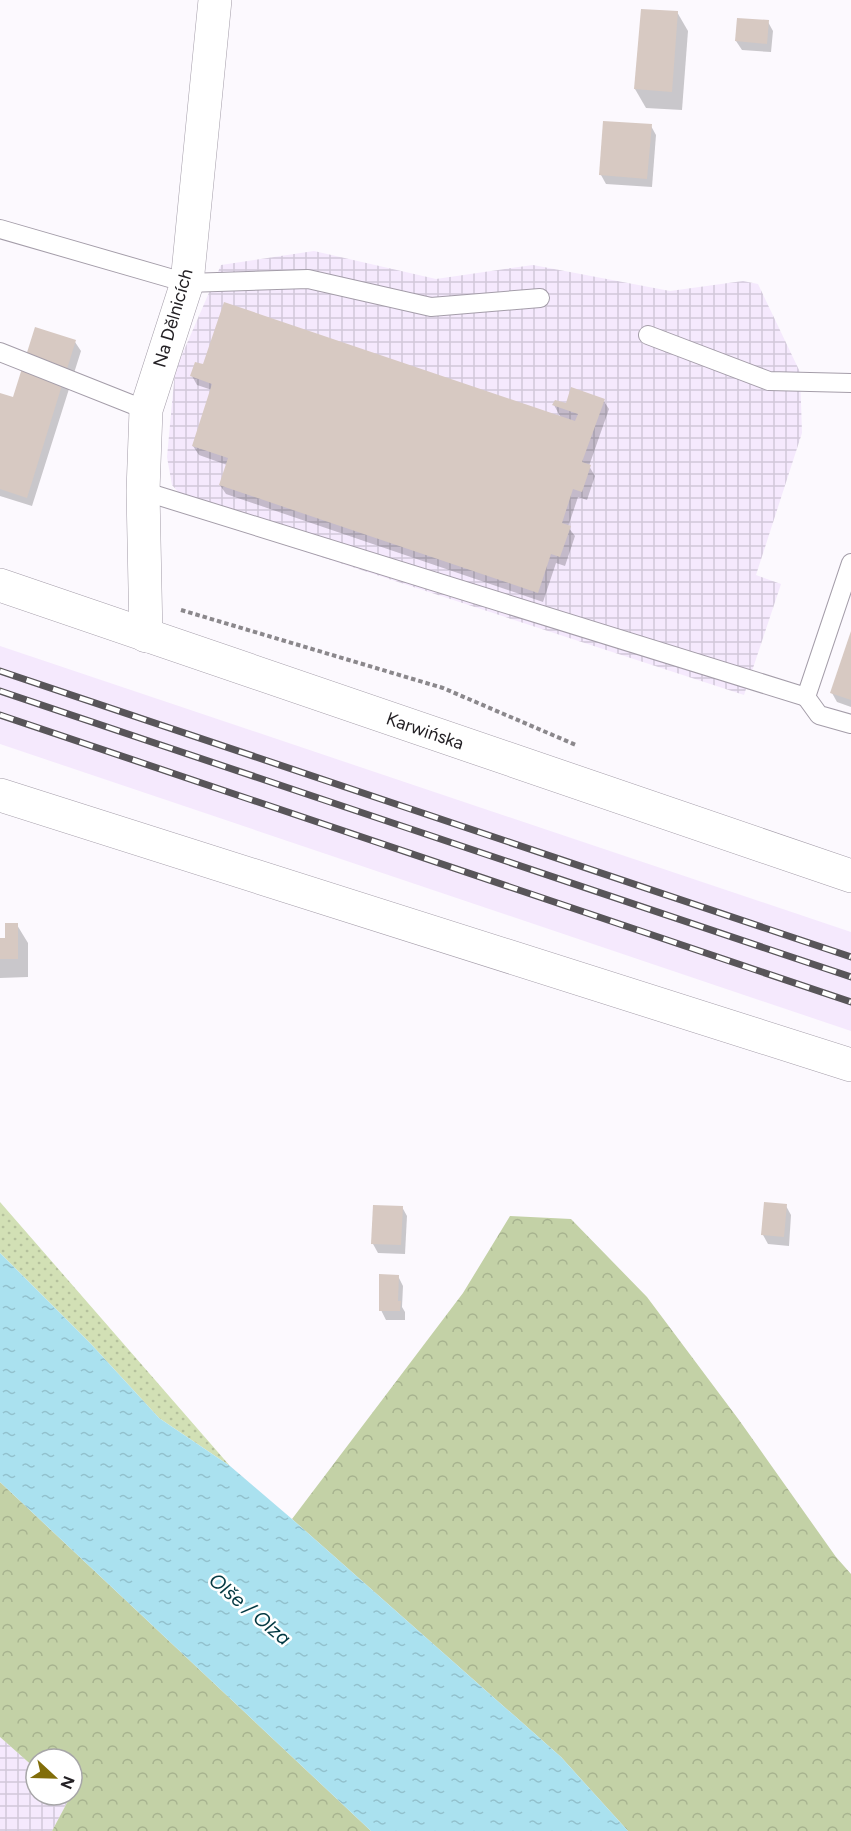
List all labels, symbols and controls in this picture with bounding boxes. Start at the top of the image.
street label: Na Dělnicích [148,266,198,370]
street label: Karwińska [383,707,467,755]
water label: Olše / Olza [204,1568,296,1650]
north arrow [24,1747,84,1807]
text: N [56,1773,79,1792]

